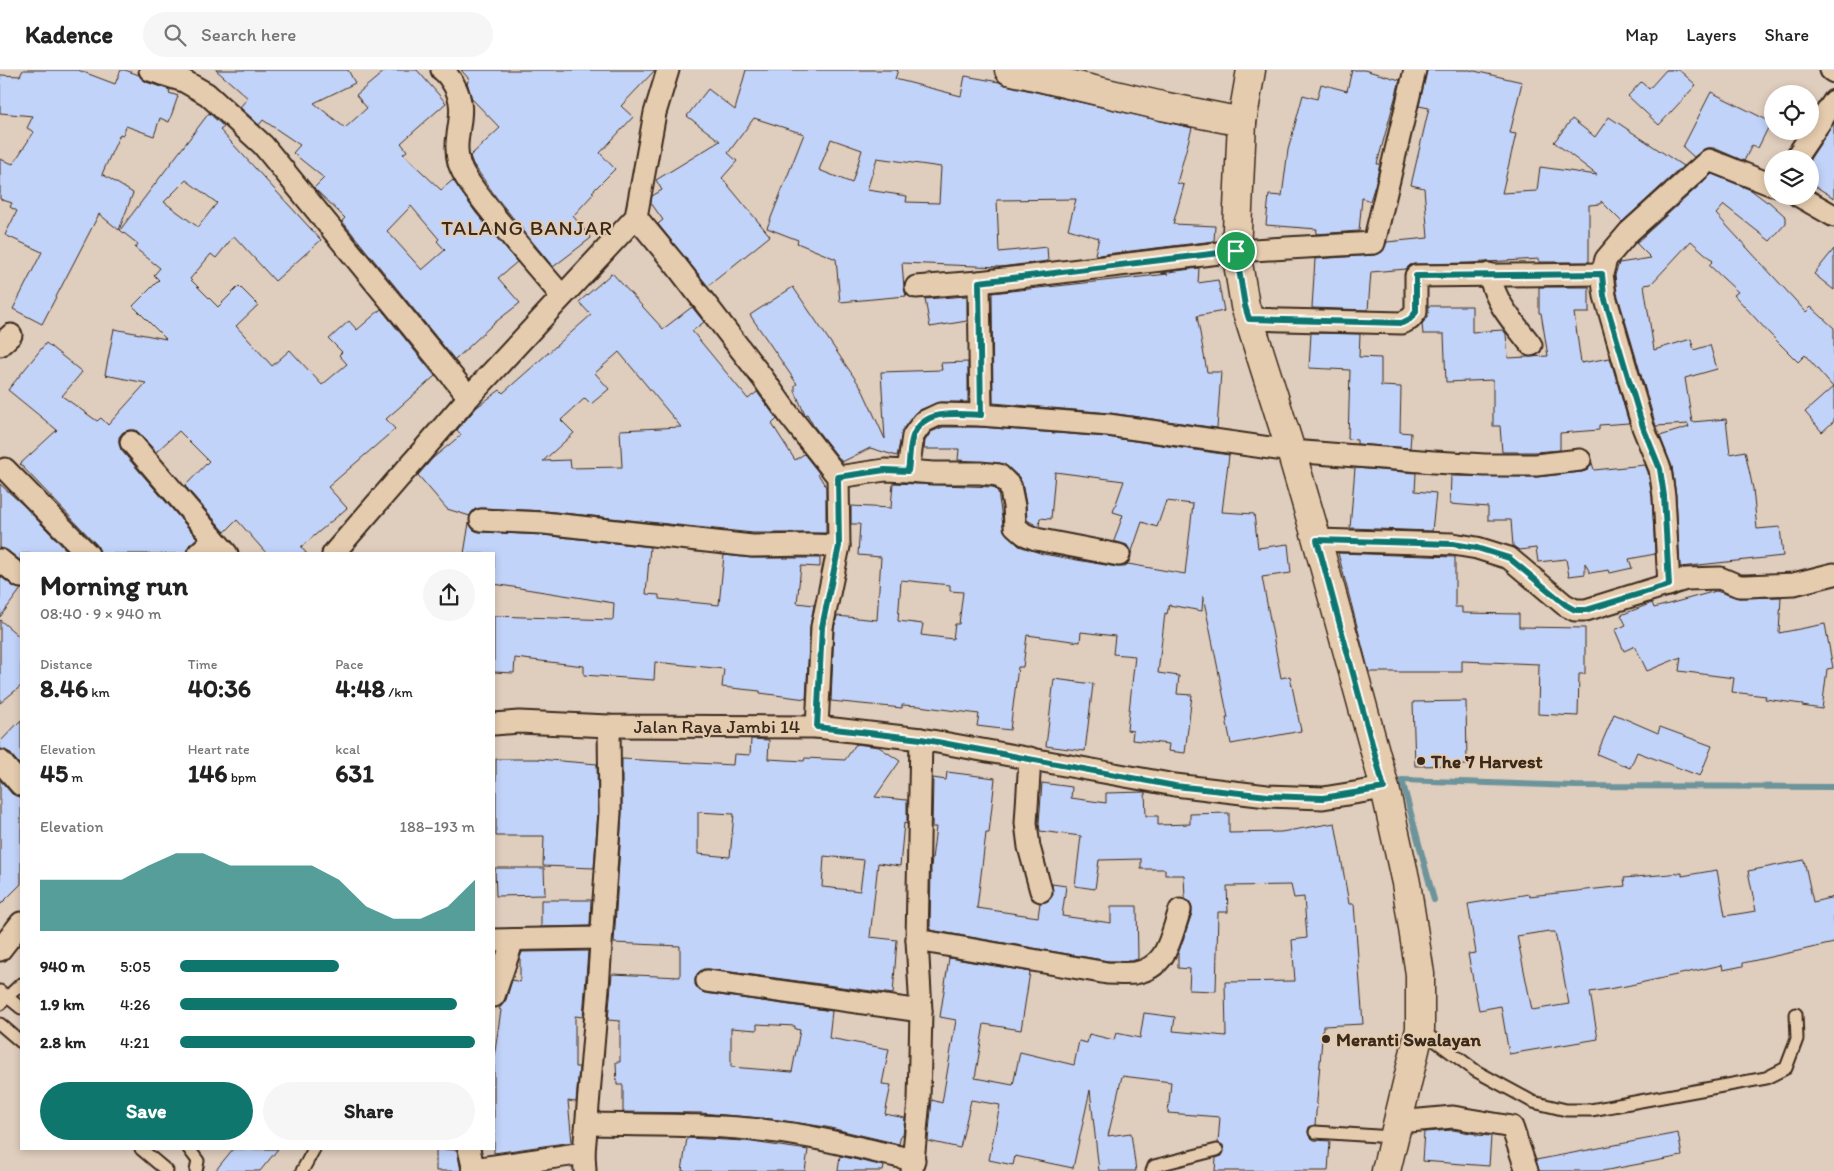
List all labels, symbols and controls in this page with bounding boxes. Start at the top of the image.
search box [143,12,493,57]
text: Kadence [25,20,113,49]
icon: search [161,21,189,49]
text: Search here [201,23,296,46]
text: Map [1625,24,1658,46]
text: Layers [1686,24,1736,46]
text: Share [1764,24,1809,46]
map controls [1764,85,1819,205]
button: locate [1764,85,1819,140]
button: layers [1764,150,1819,205]
district label: TALANG BANJAR [441,215,613,240]
pin [1215,230,1257,272]
icon: arrive [1222,237,1250,265]
text: Morning run [40,568,188,602]
button: share [423,569,475,621]
text: 08:40 · 9 × 940 m [40,604,161,623]
text: Distance [40,656,92,673]
text: Time [188,656,218,673]
text: Pace [335,656,363,673]
text: 8.46 [40,673,88,703]
text: 40:36 [188,673,251,703]
text: 4:48 [335,673,385,703]
text: km [88,684,110,701]
text: /km [385,684,413,701]
street label: Jalan Raya Jambi 14 [634,715,800,738]
text: Elevation [40,741,96,758]
text: Heart rate [188,741,250,758]
text: kcal [335,741,360,758]
place label: The 7 Harvest [1430,750,1543,773]
marker: The 7 Harvest [1415,755,1427,767]
text: 45 [40,758,68,788]
text: 146 [188,758,228,788]
text: 631 [335,758,374,788]
text: m [68,769,83,786]
text: bpm [228,769,257,786]
text: Elevation [40,817,104,836]
text: 188–193 m [400,817,475,836]
text: 940 m [40,957,85,976]
text: 5:05 [120,957,151,976]
text: 1.9 km [40,995,84,1014]
text: 4:26 [120,995,150,1014]
place label: Meranti Swalayan [1336,1028,1481,1051]
text: 2.8 km [40,1033,86,1052]
text: 4:21 [120,1033,149,1052]
marker: Meranti Swalayan [1320,1033,1332,1045]
button: Save [40,1082,253,1140]
button: Share [263,1082,475,1140]

